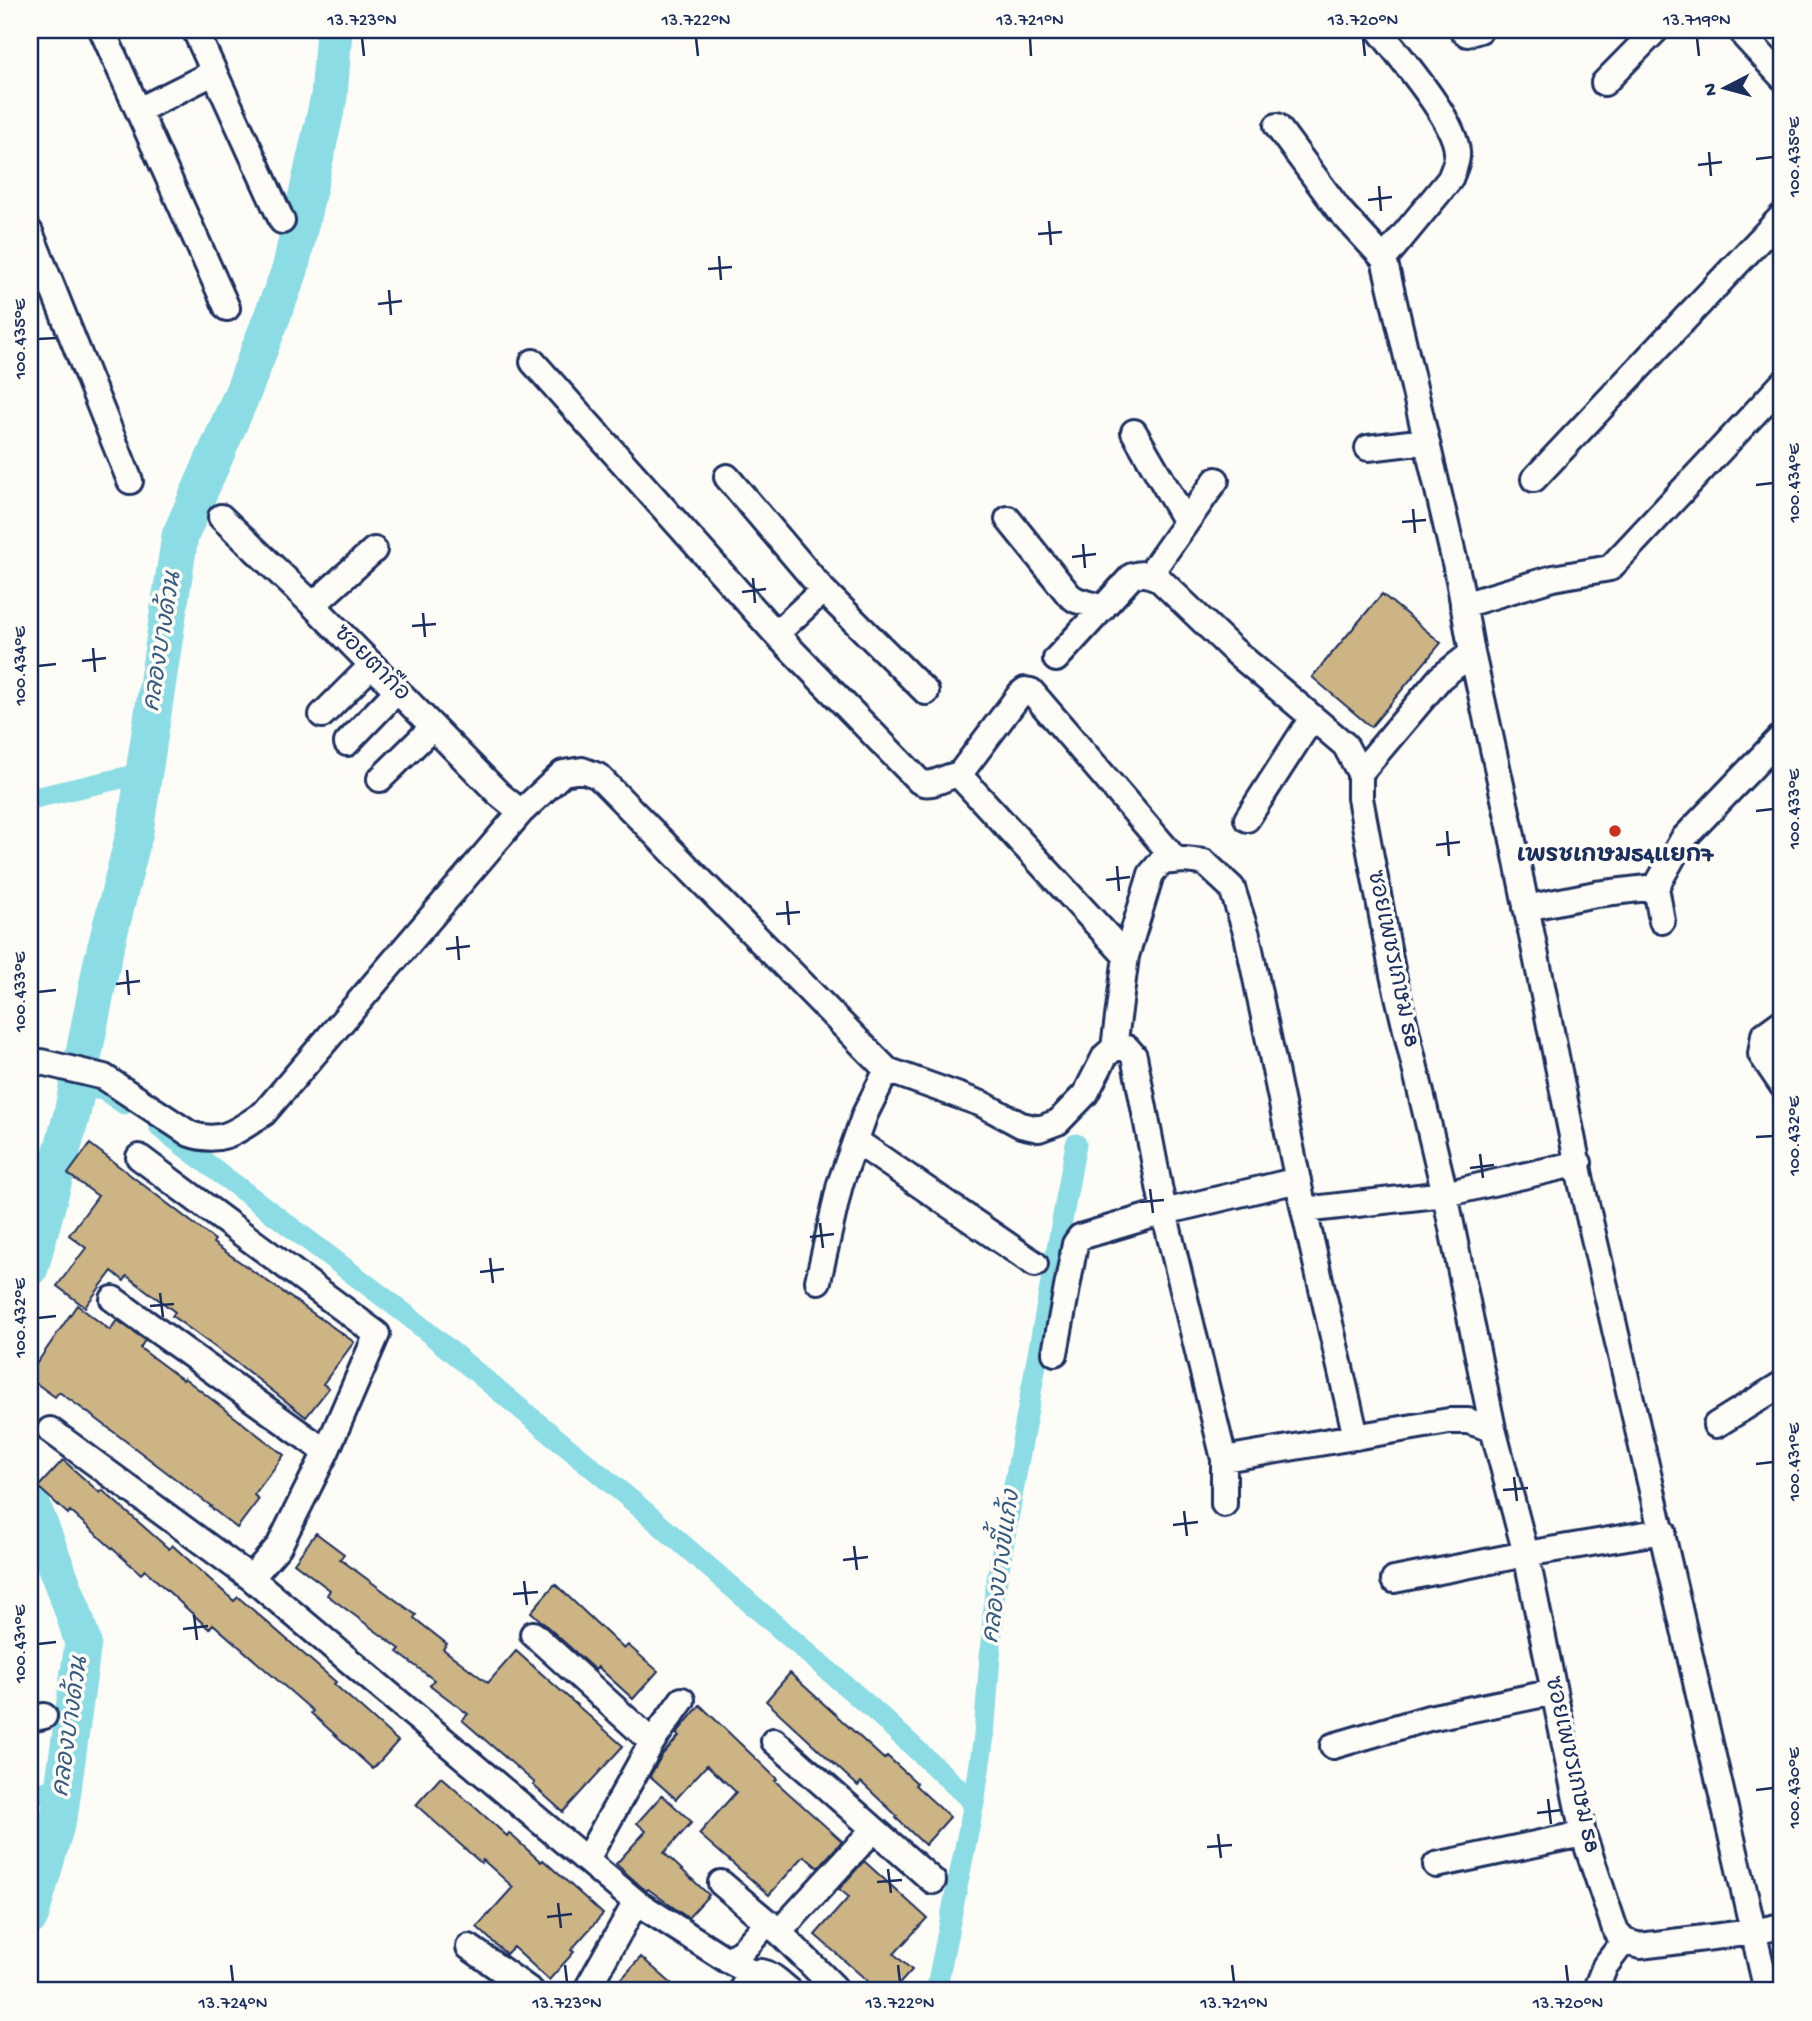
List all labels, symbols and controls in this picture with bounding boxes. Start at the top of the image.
text: 13.723°N [326,11,397,32]
text: 13.722°N [660,11,731,32]
text: 13.721°N [995,11,1064,32]
text: 13.720°N [1327,11,1398,32]
text: 13.719°N [1662,11,1731,32]
north arrow [1689,52,1759,122]
text: N [1699,82,1724,97]
text: 100.435°E [1785,116,1806,198]
text: 100.435°E [11,298,32,380]
text: 100.434°E [1785,443,1806,524]
water label: คลองบางด้วน [135,568,190,714]
street label: ซอยตากือ [327,617,418,708]
text: 100.434°E [11,626,32,707]
text: 100.433°E [1785,768,1806,850]
marker: เพรชเกษม54แยก7 [1607,823,1623,839]
place label: เพรชเกษม54แยก7 [1517,843,1714,870]
street label: ซอยเพชรเกษม 58 [1360,868,1424,1050]
text: 100.433°E [11,951,32,1033]
text: 100.432°E [1785,1096,1806,1177]
text: 100.432°E [11,1278,32,1359]
text: 100.431°E [1785,1422,1806,1502]
water label: คลองบางขี้แก้ง [967,1486,1028,1645]
text: 100.431°E [11,1604,32,1684]
water label: คลองบางด้วน [44,1653,96,1799]
street label: ซอยเพชรเกษม 58 [1538,1674,1604,1856]
text: 100.430°E [1785,1747,1806,1829]
text: 13.724°N [198,1994,267,2015]
text: 13.723°N [531,1994,602,2015]
text: 13.722°N [864,1994,935,2015]
text: 13.721°N [1199,1994,1268,2015]
text: 13.720°N [1532,1994,1603,2015]

